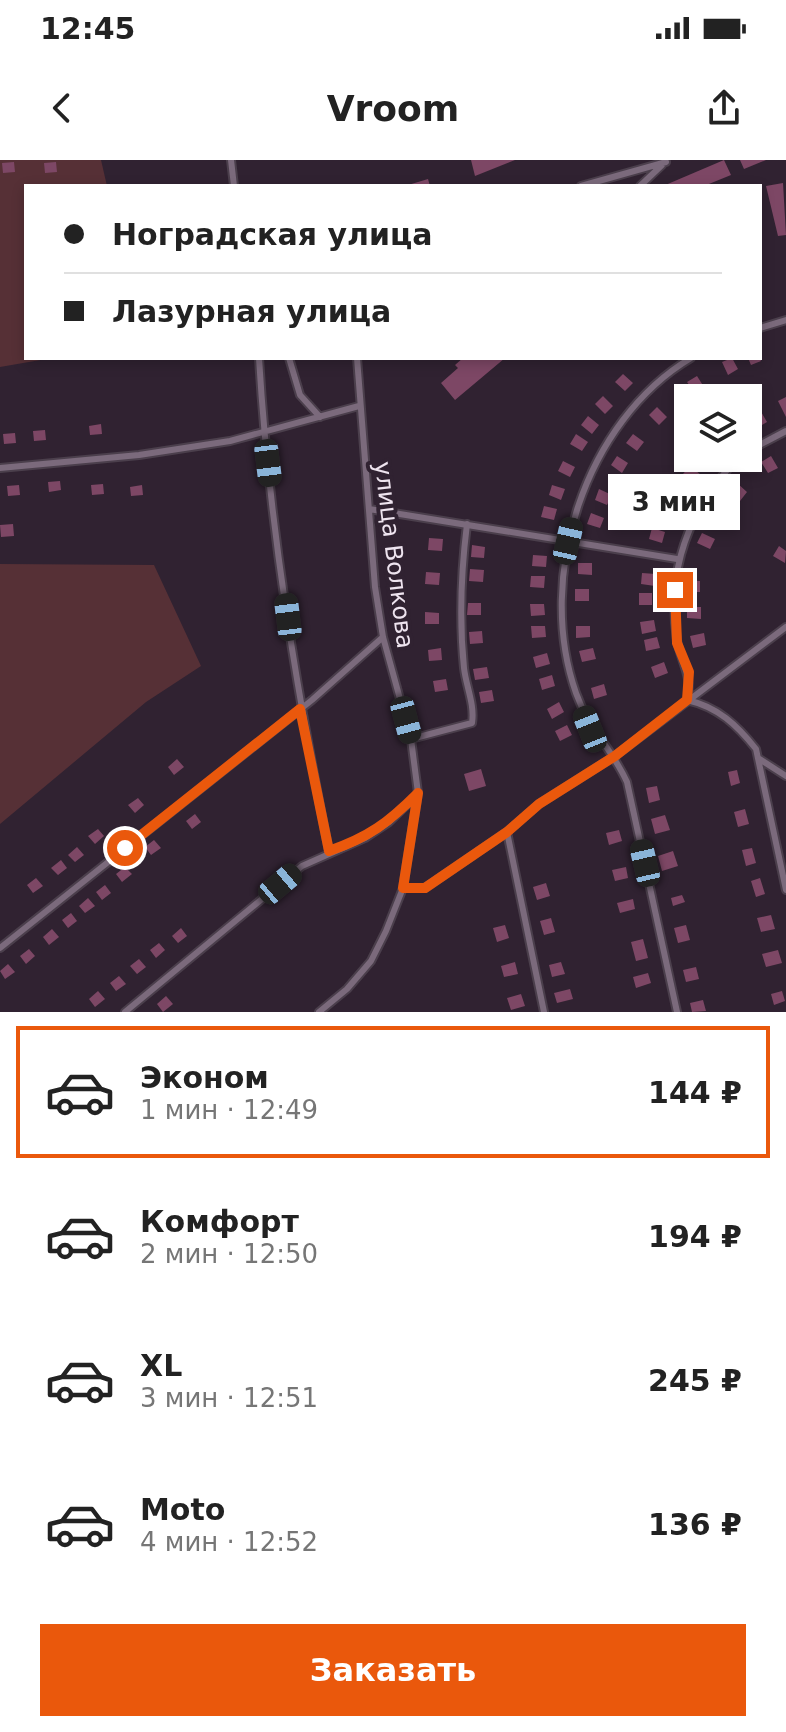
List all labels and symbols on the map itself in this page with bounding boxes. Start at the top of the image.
car [253,438,283,488]
street label: улица Волкова [369,460,419,650]
callout: 3 мин [609,474,741,530]
car [551,515,585,567]
route end [657,572,693,608]
car [273,592,303,642]
car [388,694,424,746]
car [570,702,610,756]
route start [107,830,143,866]
car [628,837,662,889]
car [254,859,306,909]

